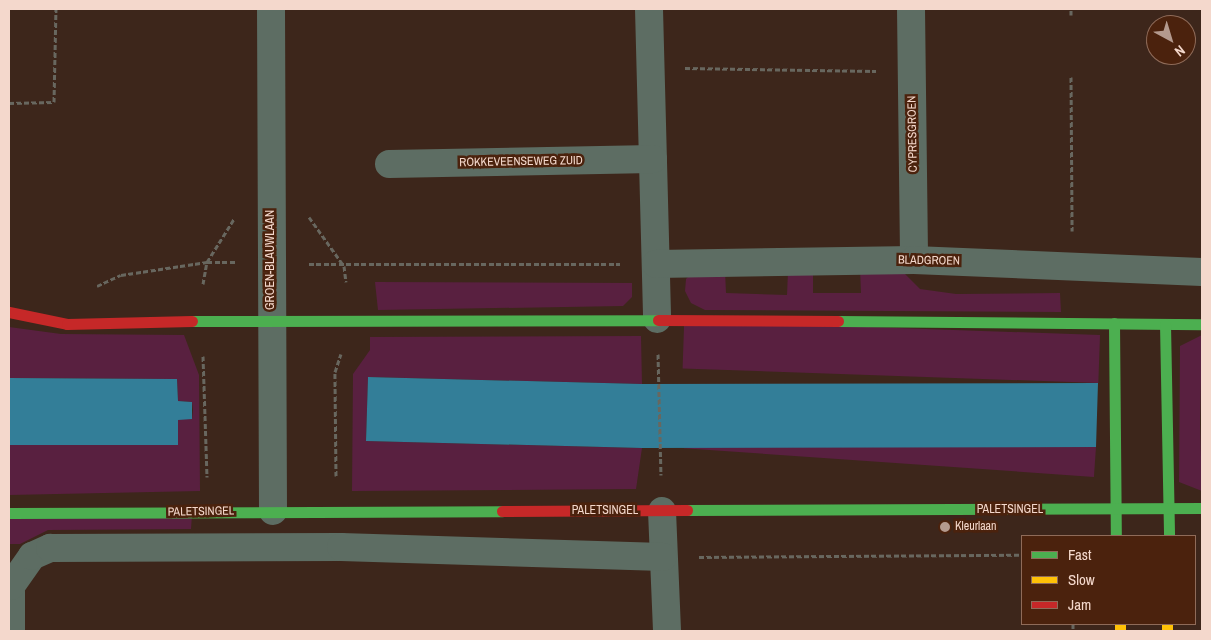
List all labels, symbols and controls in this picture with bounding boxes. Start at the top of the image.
north arrow [1146,15,1196,65]
text: N [1171,41,1189,60]
street label: CYPRESGROEN [905,96,921,172]
street label: ROKKEVEENSEWEG ZUID [459,154,583,170]
street label: GROEN-BLAUWLAAN [264,210,278,310]
street label: BLADGROEN [898,253,960,269]
street label: PALETSINGEL [977,503,1043,517]
street label: PALETSINGEL [168,504,234,520]
street label: PALETSINGEL [572,504,638,518]
place label: Kleurlaan [955,520,997,534]
marker: Kleurlaan [939,521,951,533]
legend [1021,535,1196,625]
text: Fast [1068,544,1091,565]
text: Slow [1068,569,1095,590]
text: Jam [1068,594,1091,615]

